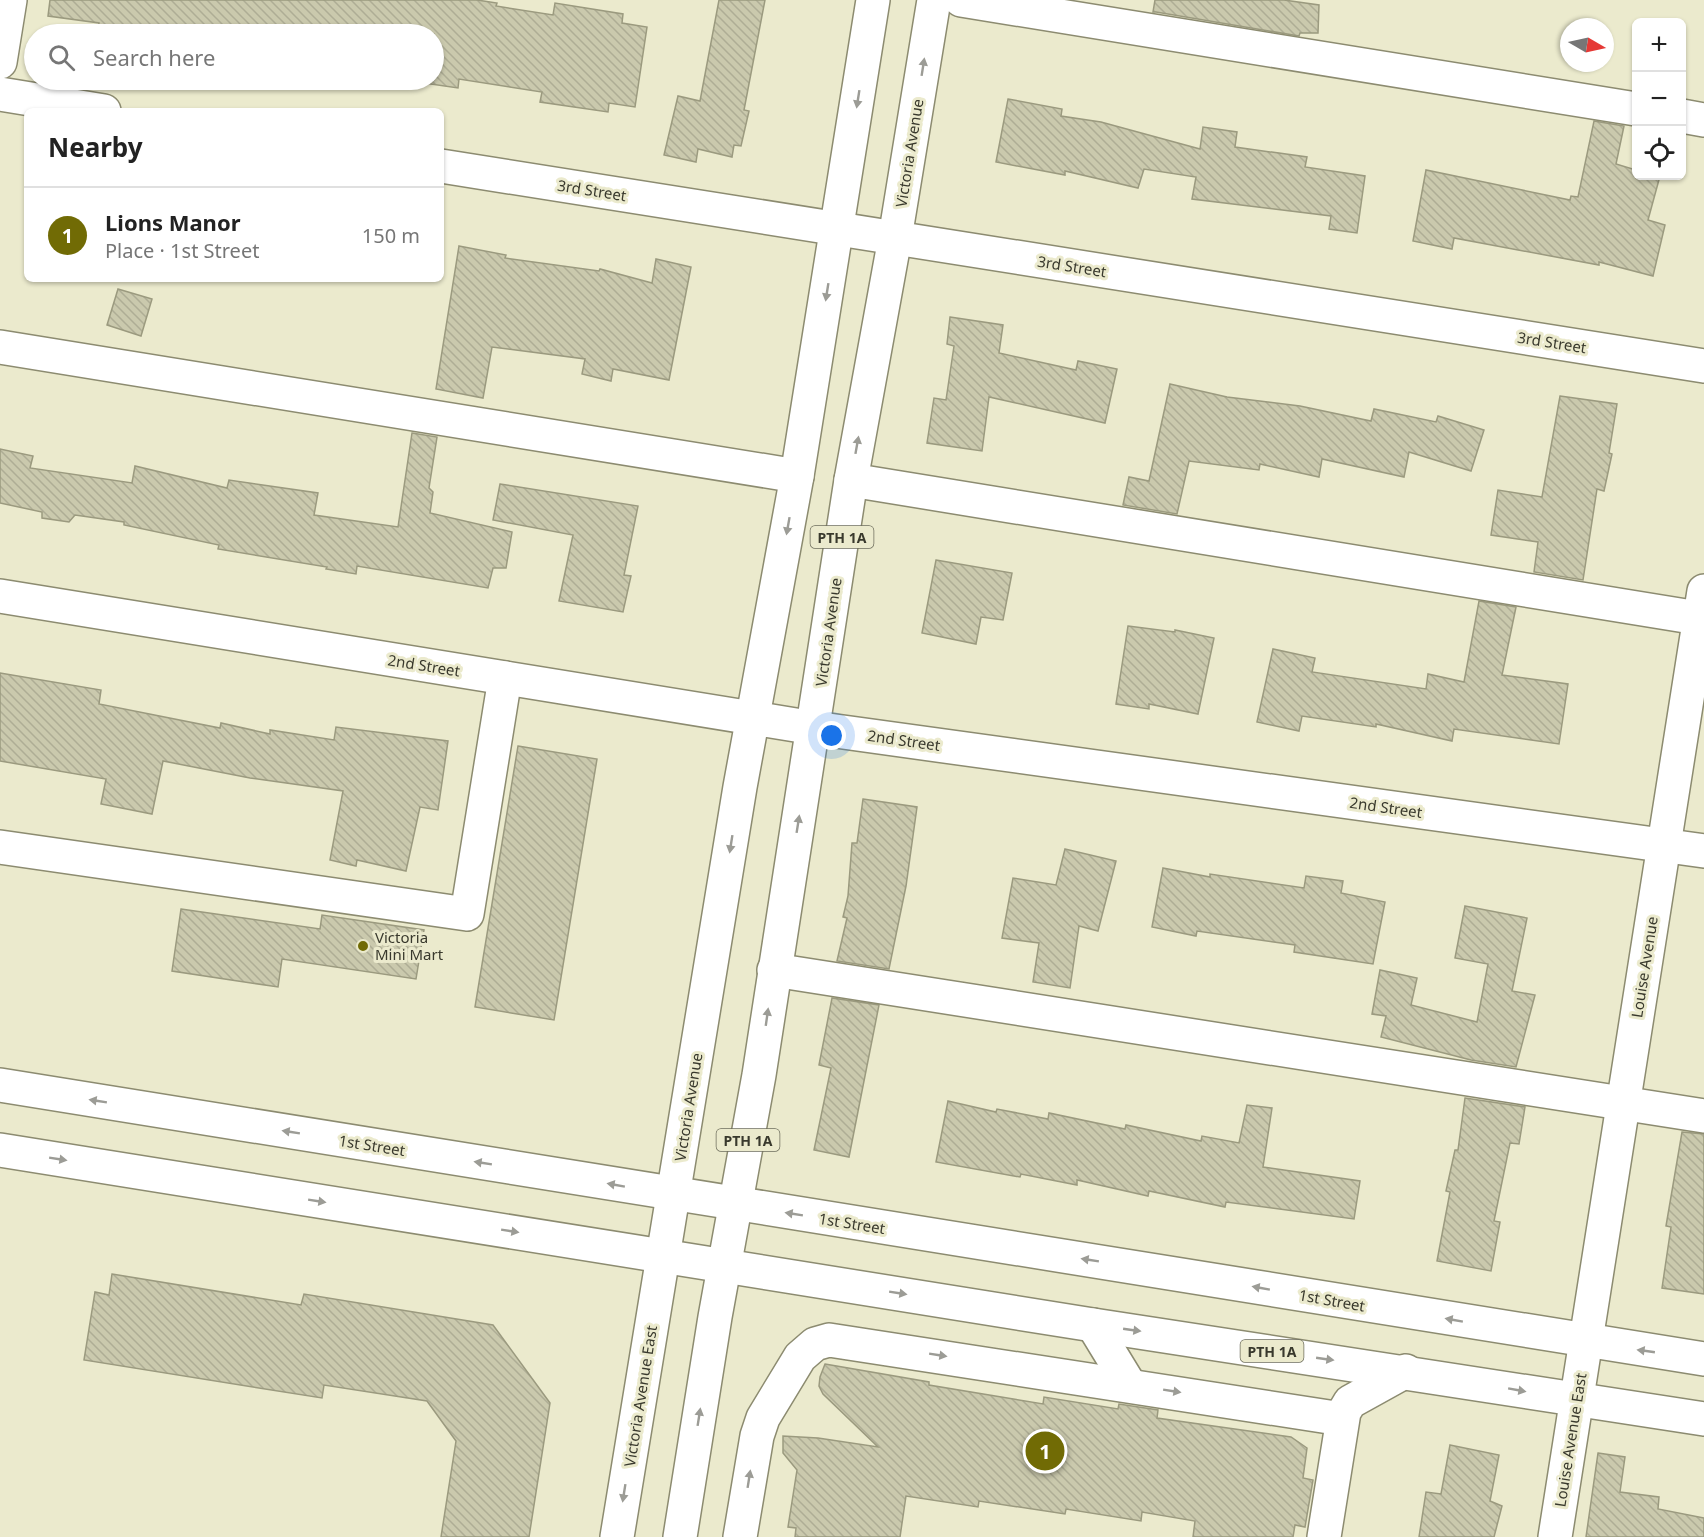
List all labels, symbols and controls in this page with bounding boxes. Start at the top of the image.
north arrow [1560,18,1614,72]
map controls [1632,18,1686,180]
button: + [1632,18,1686,72]
search box [24,24,444,90]
icon: search [45,41,78,74]
text: Search here [93,42,215,72]
one-way arrow [919,57,928,76]
button: − [1632,72,1686,126]
one-way arrow [853,90,862,109]
street label: Victoria Avenue [891,97,927,209]
button: locate [1632,126,1686,180]
text: Nearby [48,129,143,165]
street label: 3rd Street [556,175,628,205]
text: Lions Manor [105,207,241,237]
text: 1 [62,222,73,249]
text: 150 m [362,222,420,249]
text: Place · 1st Street [105,237,259,264]
street label: 3rd Street [1036,251,1108,281]
one-way arrow [822,283,831,302]
street label: 3rd Street [1516,327,1588,357]
one-way arrow [853,435,862,454]
one-way arrow [783,516,792,535]
road number: PTH 1A [810,526,874,548]
street label: Victoria Avenue [810,576,846,688]
street label: 2nd Street [386,649,462,681]
your location [817,721,846,750]
street label: 2nd Street [867,725,942,755]
street label: 2nd Street [1349,792,1424,822]
one-way arrow [794,815,803,834]
one-way arrow [726,835,735,854]
street label: Louise Avenue [1626,915,1662,1019]
place label: Victoria Mini Mart [375,927,444,964]
marker: Victoria Mini Mart [356,939,370,953]
one-way arrow [763,1007,772,1026]
street label: Victoria Avenue [670,1051,706,1163]
one-way arrow [88,1096,107,1105]
one-way arrow [281,1127,300,1136]
road number: PTH 1A [716,1129,780,1151]
street label: 1st Street [337,1130,407,1160]
one-way arrow [48,1155,67,1164]
one-way arrow [473,1158,492,1167]
one-way arrow [606,1180,625,1189]
one-way arrow [308,1197,327,1206]
street label: 1st Street [817,1208,887,1238]
one-way arrow [784,1209,803,1218]
one-way arrow [501,1227,520,1236]
one-way arrow [1081,1255,1100,1264]
one-way arrow [1252,1283,1271,1292]
street label: 1st Street [1297,1284,1367,1316]
one-way arrow [888,1289,907,1298]
one-way arrow [1444,1316,1463,1325]
street label: Victoria Avenue East [619,1323,661,1468]
one-way arrow [1123,1326,1142,1335]
road number: PTH 1A [1240,1340,1304,1362]
one-way arrow [1636,1347,1655,1356]
one-way arrow [929,1351,948,1360]
one-way arrow [1315,1355,1334,1364]
street label: Louise Avenue East [1550,1371,1591,1509]
one-way arrow [1508,1386,1527,1395]
one-way arrow [1163,1387,1182,1396]
one-way arrow [695,1407,704,1426]
pin: 1 [1026,1428,1064,1474]
one-way arrow [745,1470,754,1489]
one-way arrow [619,1483,628,1502]

